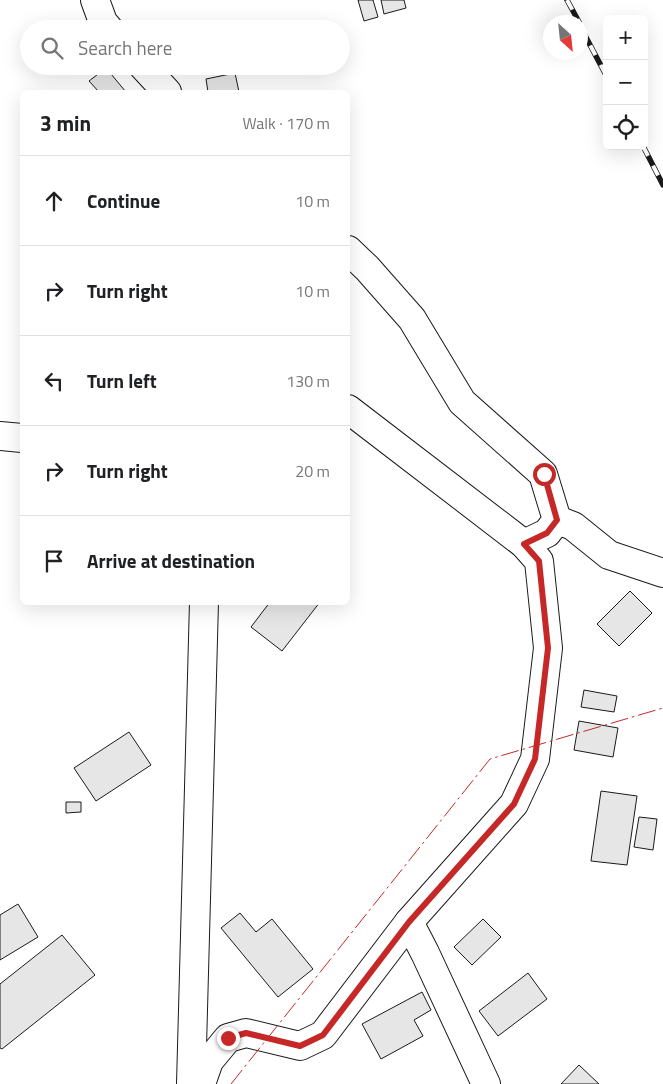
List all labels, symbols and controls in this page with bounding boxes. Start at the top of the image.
north arrow [543,15,588,60]
map controls [603,15,648,150]
button: + [603,15,648,60]
search box [20,20,350,75]
text: Search here [78,33,172,62]
icon: search [38,34,66,62]
button: − [603,60,648,105]
button: locate [603,105,648,150]
text: 3 min [40,107,91,139]
text: Walk · 170 m [242,111,330,135]
text: Continue [87,186,160,215]
icon: ahead [40,187,68,215]
text: 10 m [295,189,330,213]
text: Turn right [87,276,168,305]
icon: right [40,277,68,305]
text: 10 m [295,279,330,303]
text: Turn left [87,366,157,395]
icon: left [40,367,68,395]
text: 130 m [286,369,330,393]
text: Turn right [87,456,168,485]
icon: right [40,457,68,485]
text: 20 m [295,459,330,483]
route start [533,463,556,486]
text: Arrive at destination [87,546,255,575]
icon: arrive [40,547,68,575]
route end [217,1027,240,1050]

